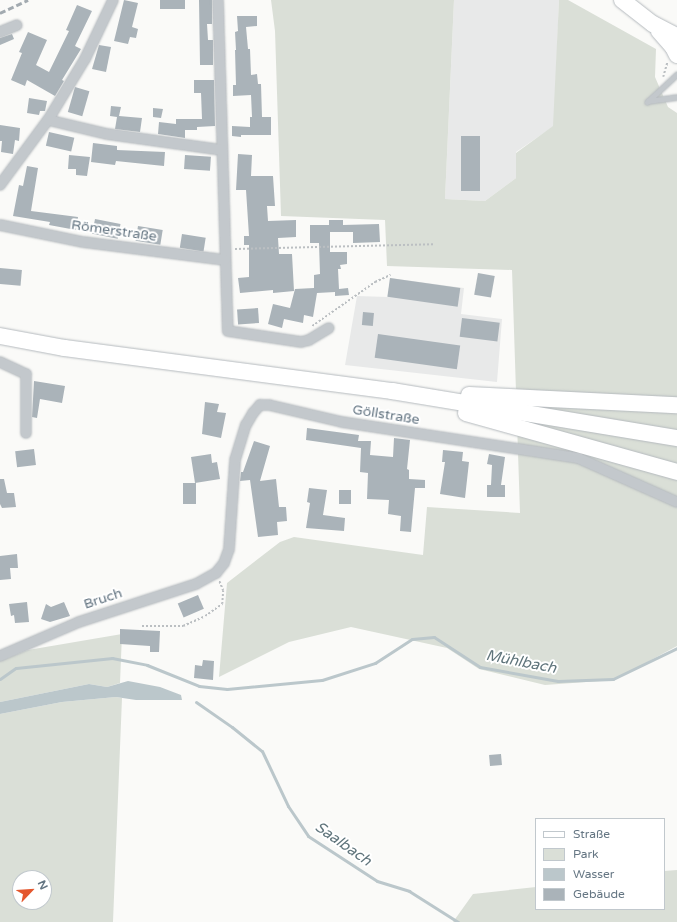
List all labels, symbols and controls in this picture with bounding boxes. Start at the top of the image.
street label: Römerstraße [70,217,158,245]
street label: Göllstraße [351,401,421,429]
street label: Bruch [82,585,124,613]
water label: Mühlbach [484,646,558,678]
water label: Saalbach [311,818,375,870]
legend [535,818,665,910]
text: Straße [573,827,610,841]
text: Park [573,847,599,861]
text: Wasser [573,867,614,881]
north arrow [12,870,52,910]
text: N [35,878,50,892]
text: Gebäude [573,887,625,901]

